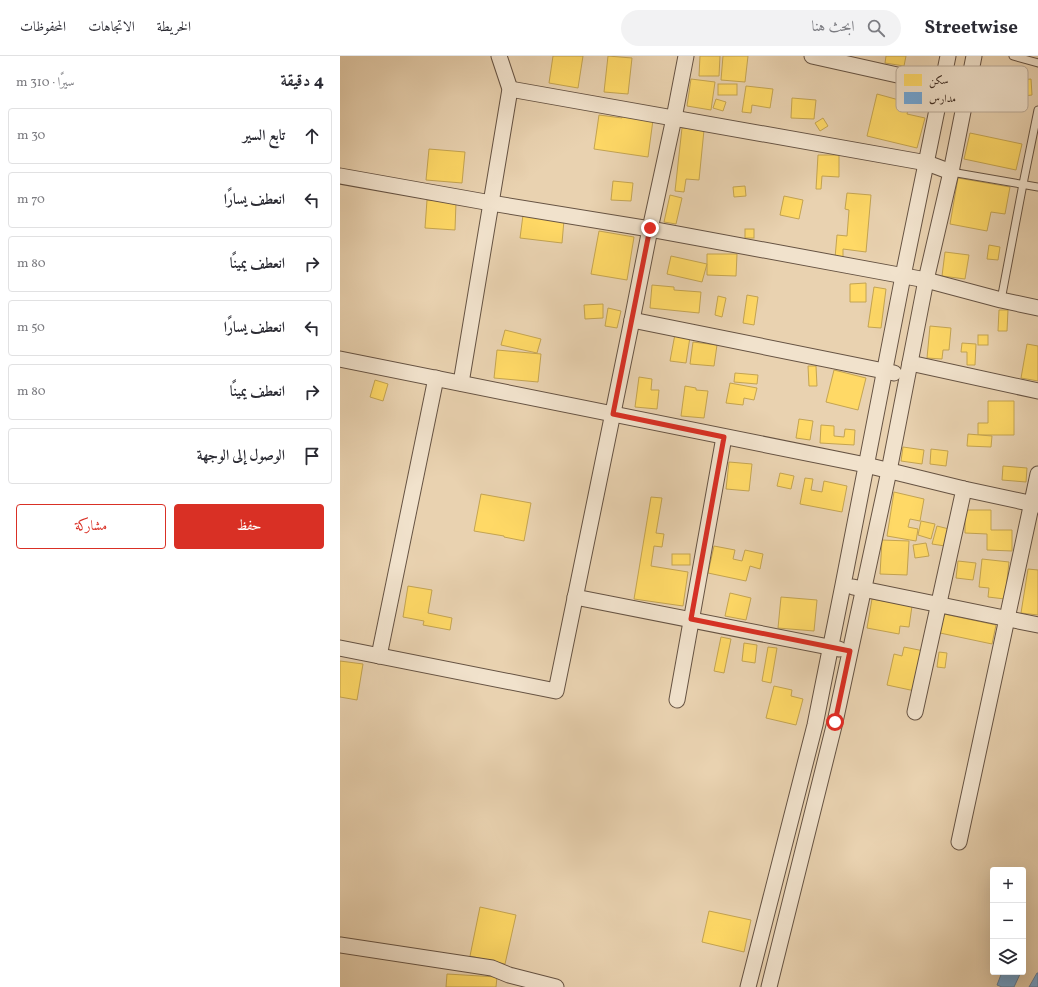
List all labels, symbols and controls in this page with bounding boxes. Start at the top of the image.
search box [621,10,901,46]
text: Streetwise [925,15,1018,41]
text: ابحث هنا [812,17,855,38]
icon: search [865,17,887,39]
text: المحفوظات [20,18,66,37]
text: الاتجاهات [88,18,135,37]
text: الخريطة [157,18,191,37]
legend [896,66,1028,112]
text: 4 دقيقة [281,70,324,93]
text: سيرًا · 310 m [16,74,75,92]
text: سكن [929,74,948,89]
text: مدارس [929,92,956,107]
icon: ahead [301,125,323,147]
text: تابع السير [243,126,285,147]
text: 30 m [17,127,45,145]
icon: left [301,189,323,211]
text: انعطف يسارًا [224,190,285,211]
text: 70 m [17,191,45,209]
route end [641,219,659,237]
icon: right [301,253,323,275]
text: انعطف يمينًا [230,254,285,275]
text: 80 m [17,255,46,273]
icon: left [301,317,323,339]
text: انعطف يسارًا [224,318,285,339]
text: 50 m [17,319,45,337]
icon: right [301,381,323,403]
text: انعطف يمينًا [230,382,285,403]
text: 80 m [17,383,46,401]
icon: arrive [301,445,323,467]
text: الوصول إلى الوجهة [197,446,285,467]
button: مشاركة [16,504,166,549]
button: حفظ [174,504,324,549]
route start [826,713,844,731]
map controls [990,867,1026,975]
button: + [990,867,1026,903]
button: − [990,903,1026,939]
button: layers [990,939,1026,975]

